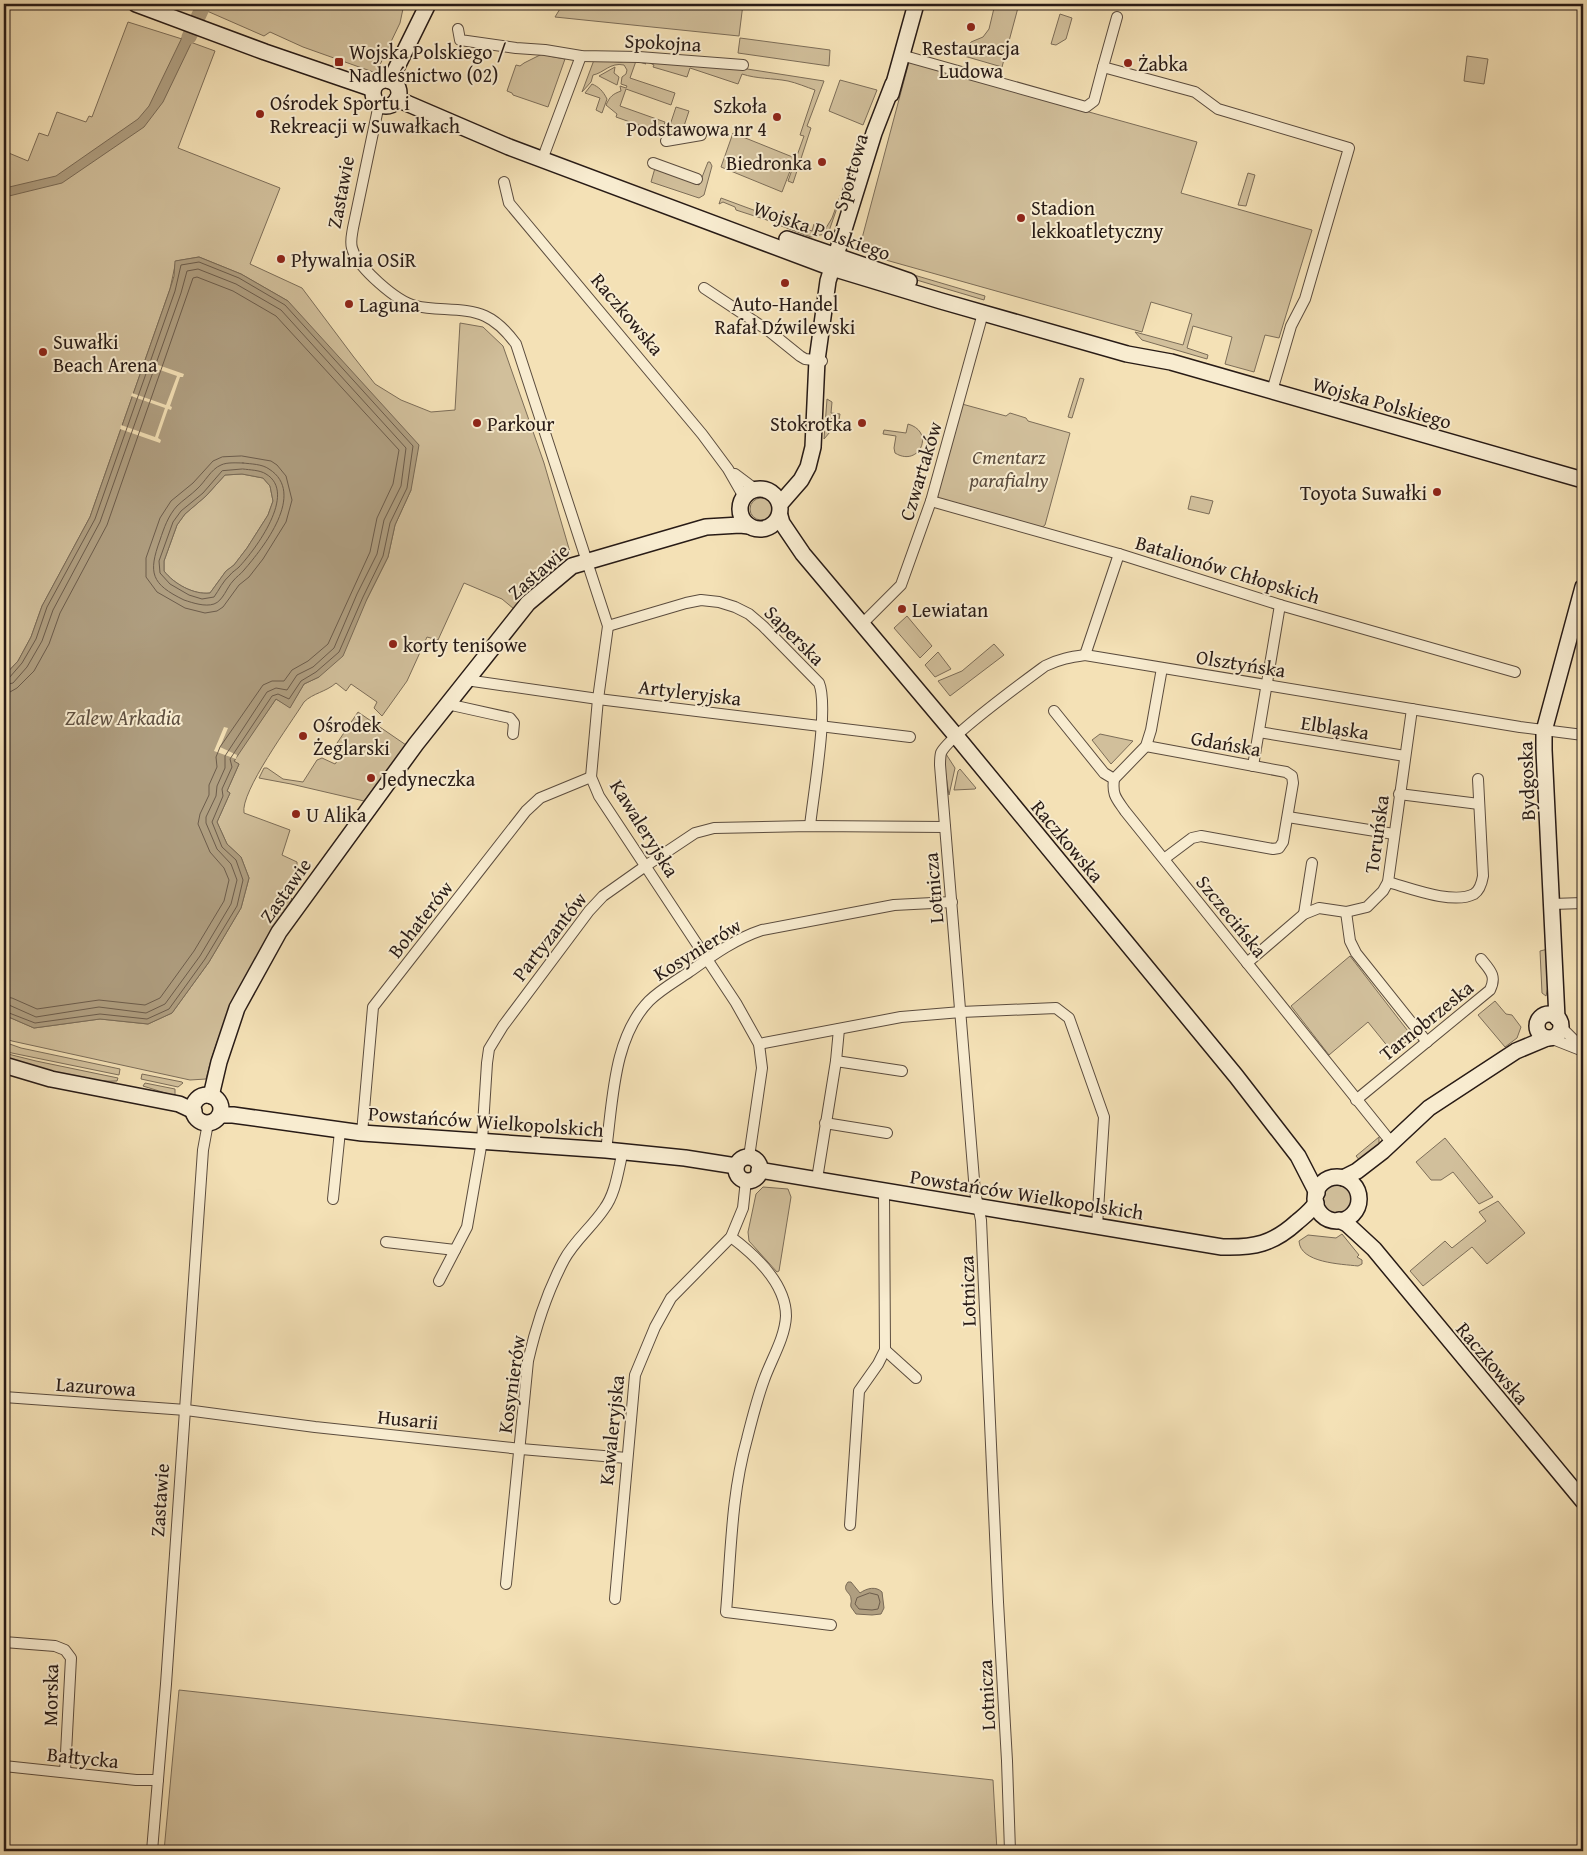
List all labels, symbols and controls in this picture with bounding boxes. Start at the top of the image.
marker: Restauracja Ludowa [965,21,977,33]
street label: Spokojna [624,26,703,59]
place label: Restauracja Ludowa [922,33,1020,85]
place label: Wojska Polskiego / Nadleśnictwo (02) [349,37,506,89]
place label: Żabka [1138,49,1189,78]
marker: Wojska Polskiego / Nadleśnictwo (02) [333,56,345,68]
marker: Żabka [1122,57,1134,69]
place label: Ośrodek Sportu i Rekreacji w Suwałkach [270,88,460,140]
place label: Szkoła Podstawowa nr 4 [626,91,768,143]
marker: Ośrodek Sportu i Rekreacji w Suwałkach [254,108,266,120]
marker: Szkoła Podstawowa nr 4 [771,111,783,123]
street label: Sportowa [825,129,875,214]
place label: Biedronka [726,148,813,177]
street label: Zastawie [319,153,361,231]
marker: Biedronka [816,156,828,168]
street label: Wojska Polskiego [749,193,895,267]
place label: Stadion lekkoatletyczny [1031,193,1164,245]
marker: Stadion lekkoatletyczny [1015,212,1027,224]
place label: Pływalnia OSiR [291,245,417,274]
marker: Pływalnia OSiR [275,253,287,265]
street label: Raczkowska [585,266,672,362]
marker: Auto-Handel Rafał Dźwilewski [779,277,791,289]
place label: Auto-Handel Rafał Dźwilewski [715,289,856,341]
place label: Laguna [359,290,420,319]
marker: Laguna [343,298,355,310]
place label: Suwałki Beach Arena [53,327,158,379]
marker: Suwałki Beach Arena [37,346,49,358]
street label: Wojska Polskiego [1309,368,1455,436]
place label: Parkour [487,409,554,438]
place label: Stokrotka [770,409,853,438]
marker: Parkour [471,417,483,429]
marker: Stokrotka [856,417,868,429]
street label: Czwartaków [891,417,949,524]
park label: Cmentarz parafialny [969,442,1049,494]
place label: Toyota Suwałki [1300,478,1427,507]
marker: Toyota Suwałki [1431,486,1443,498]
street label: Batalionów Chłopskich [1132,527,1324,611]
street label: Zastawie [501,536,575,606]
place label: Lewiatan [912,595,988,624]
street label: Saperska [758,598,832,672]
marker: Lewiatan [896,603,908,615]
place label: korty tenisowe [403,630,527,659]
marker: korty tenisowe [387,638,399,650]
street label: Olsztyńska [1194,642,1288,684]
street label: Artyleryjska [637,671,744,713]
water label: Zalew Arkadia [65,702,181,733]
street label: Elbląska [1299,707,1372,747]
place label: Ośrodek Żeglarski [313,710,390,762]
street label: Gdańska [1189,723,1264,764]
marker: Ośrodek Żeglarski [297,730,309,742]
street label: Bydgoska [1510,740,1542,821]
place label: Jedyneczka [378,764,476,793]
marker: Jedyneczka [365,772,377,784]
street label: Kawaleryjska [603,773,687,883]
street label: Raczkowska [1025,793,1112,889]
street label: Toruńska [1356,793,1396,875]
place label: U Alika [306,800,367,829]
marker: U Alika [290,808,302,820]
street label: Lotnicza [915,851,951,925]
street label: Zastawie [252,852,318,928]
street label: Szczecińska [1190,868,1275,964]
street label: Bohaterów [380,873,460,964]
street label: Partyzantów [505,885,594,987]
street label: Kosynierów [647,910,747,987]
street label: Tarnobrzeska [1373,973,1480,1067]
street label: Powstańców Wielkopolskich [367,1098,605,1144]
street label: Powstańców Wielkopolskich [908,1161,1146,1227]
street label: Lotnicza [951,1255,983,1327]
street label: Raczkowska [1450,1315,1537,1411]
street label: Kosynierów [490,1332,532,1435]
street label: Lazurowa [55,1369,137,1403]
street label: Kawaleryjska [591,1373,631,1486]
street label: Husarii [376,1401,440,1437]
street label: Zastawie [142,1462,176,1538]
street label: Lotnicza [970,1658,1002,1731]
street label: Morska [35,1663,65,1726]
street label: Bałtycka [46,1739,121,1775]

